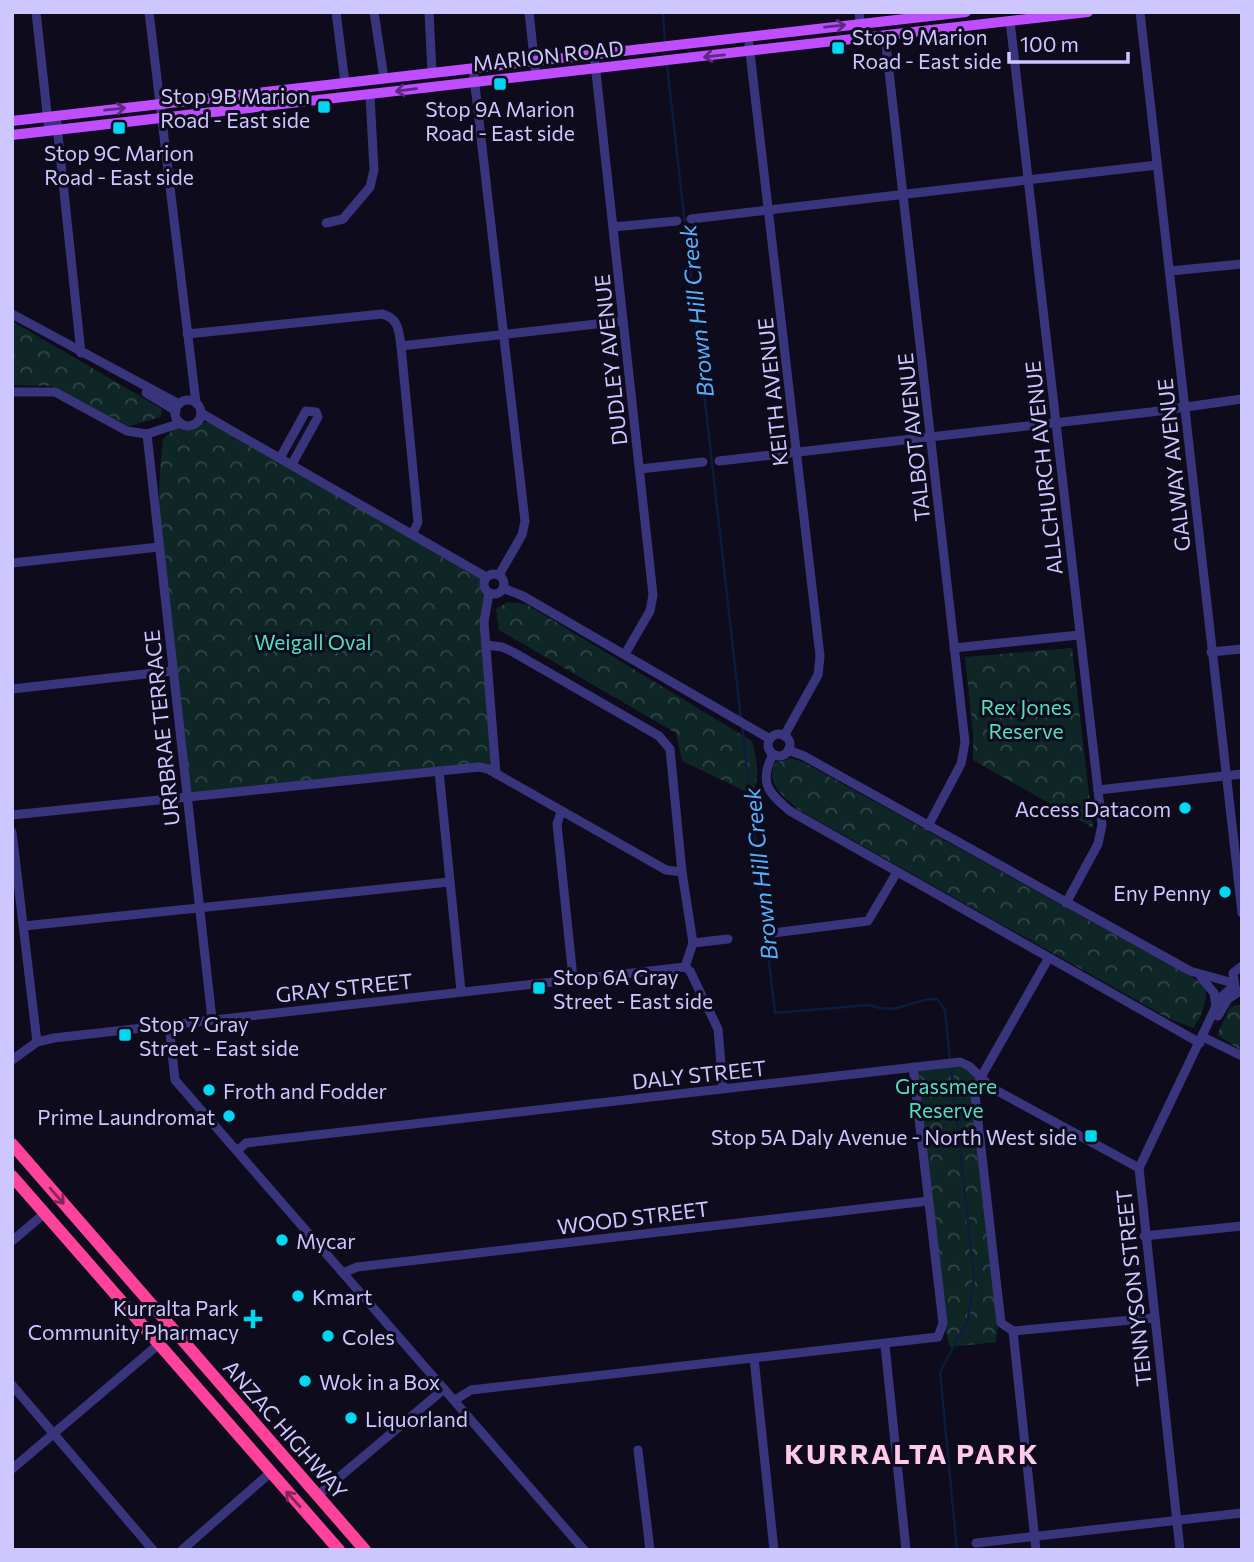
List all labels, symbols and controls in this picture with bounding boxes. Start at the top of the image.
one-way arrow [824,20,846,33]
scale bar [1009,21,1128,65]
place label: Stop 9 Marion Road - East side [852,24,1002,73]
text: 100 m [1020,31,1079,56]
street label: MARION ROAD [471,35,625,75]
marker: Stop 9 Marion Road - East side [830,40,846,56]
one-way arrow [703,49,726,62]
marker: Stop 9A Marion Road - East side [492,76,508,92]
place label: Stop 9B Marion Road - East side [160,83,310,132]
one-way arrow [396,84,418,97]
place label: Stop 9A Marion Road - East side [425,96,575,145]
marker: Stop 9B Marion Road - East side [316,99,332,115]
one-way arrow [103,103,126,116]
marker: Stop 9C Marion Road - East side [111,120,127,136]
place label: Stop 9C Marion Road - East side [44,140,194,189]
water label: Brown Hill Creek [673,223,719,399]
street label: DUDLEY AVENUE [589,273,631,447]
street label: KEITH AVENUE [752,317,792,467]
street label: TALBOT AVENUE [892,352,934,522]
street label: ALLCHURCH AVENUE [1019,360,1067,576]
street label: GALWAY AVENUE [1151,377,1195,553]
street label: URRBRAE TERRACE [138,629,184,827]
park label: Weigall Oval [254,629,372,654]
park label: Rex Jones Reserve [981,694,1071,743]
water label: Brown Hill Creek [737,786,783,962]
place label: Access Datacom [1015,796,1171,821]
marker: Access Datacom [1177,800,1193,816]
place label: Eny Penny [1113,880,1211,905]
marker: Eny Penny [1217,884,1233,900]
place label: Stop 6A Gray Street - East side [553,964,713,1013]
street label: GRAY STREET [274,967,414,1007]
marker: Stop 6A Gray Street - East side [531,980,547,996]
place label: Stop 7 Gray Street - East side [139,1011,299,1060]
marker: Stop 7 Gray Street - East side [117,1027,133,1043]
street label: DALY STREET [631,1055,767,1093]
park label: Grassmere Reserve [895,1073,997,1122]
place label: Froth and Fodder [223,1078,387,1103]
marker: Froth and Fodder [201,1082,217,1098]
place label: Prime Laundromat [37,1104,215,1129]
marker: Prime Laundromat [221,1108,237,1124]
place label: Stop 5A Daly Avenue - North West side [711,1124,1077,1149]
marker: Stop 5A Daly Avenue - North West side [1083,1128,1099,1144]
one-way arrow [49,1186,65,1204]
street label: TENNYSON STREET [1110,1188,1156,1388]
street label: WOOD STREET [556,1195,710,1239]
place label: Mycar [296,1228,356,1253]
marker: Mycar [274,1232,290,1248]
place label: Kmart [312,1284,372,1309]
marker: Kmart [290,1288,306,1304]
place label: Kurralta Park Community Pharmacy [28,1295,239,1344]
marker: Kurralta Park Community Pharmacy [245,1311,261,1327]
place label: Coles [342,1324,395,1349]
marker: Coles [320,1328,336,1344]
street label: ANZAC HIGHWAY [219,1355,353,1504]
place label: Wok in a Box [319,1369,440,1394]
marker: Wok in a Box [297,1373,313,1389]
place label: Liquorland [365,1406,468,1431]
marker: Liquorland [343,1410,359,1426]
district label: KURRALTA PARK [784,1436,1040,1470]
one-way arrow [285,1490,301,1508]

